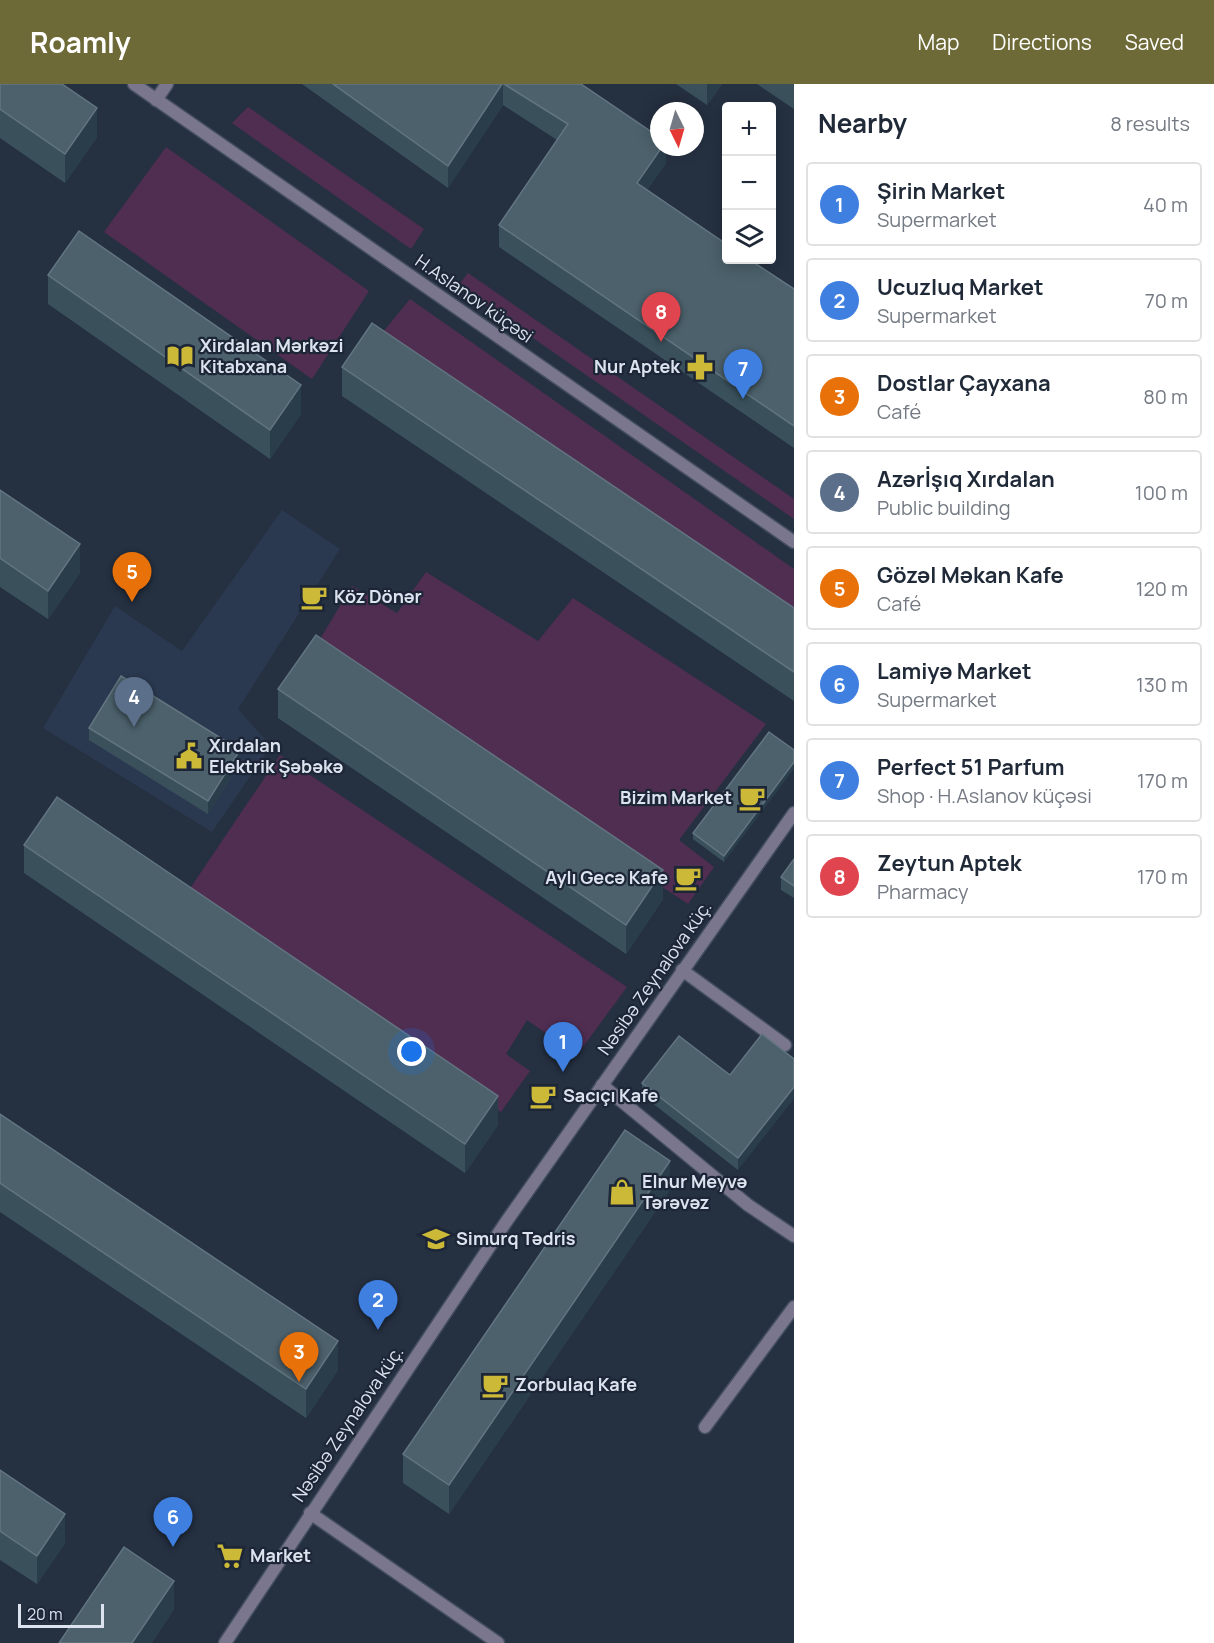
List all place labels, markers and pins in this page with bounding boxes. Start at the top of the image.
pin: 8 [642,292,680,342]
place label: Xirdalan Mərkəzi Kitabxana [200,333,344,378]
library icon: Xirdalan Mərkəzi Kitabxana [165,341,195,371]
pin: 7 [724,350,762,399]
pharmacy icon: Nur Aptek [685,352,715,382]
place label: Nur Aptek [594,354,681,378]
pin: 5 [112,552,152,602]
cafe icon: Köz Dönər [299,582,329,612]
place label: Köz Dönər [334,584,422,608]
pin: 4 [114,678,154,727]
place label: Xırdalan Elektrik Şəbəkə [209,733,344,778]
public building icon: Xırdalan Elektrik Şəbəkə [174,741,204,771]
cafe icon: Bizim Market [737,783,767,813]
place label: Bizim Market [620,785,732,809]
cafe icon: Aylı Gecə Kafe [673,863,703,893]
place label: Aylı Gecə Kafe [545,865,668,889]
pin: 1 [544,1022,582,1072]
cafe icon: Sacıçı Kafe [528,1081,558,1111]
place label: Sacıçı Kafe [563,1083,659,1107]
place label: Elnur Meyvə Tərəvəz [642,1169,748,1214]
shop icon: Elnur Meyvə Tərəvəz [607,1177,637,1207]
school or university icon: Simurq Tədris [421,1224,451,1254]
place label: Simurq Tədris [456,1226,576,1250]
pin: 2 [358,1280,398,1330]
pin: 3 [280,1332,318,1382]
cafe icon: Zorbulaq Kafe [480,1370,510,1400]
place label: Zorbulaq Kafe [515,1372,637,1396]
pin: 6 [154,1498,192,1547]
supermarket icon: Market [215,1541,245,1571]
place label: Market [250,1543,311,1567]

